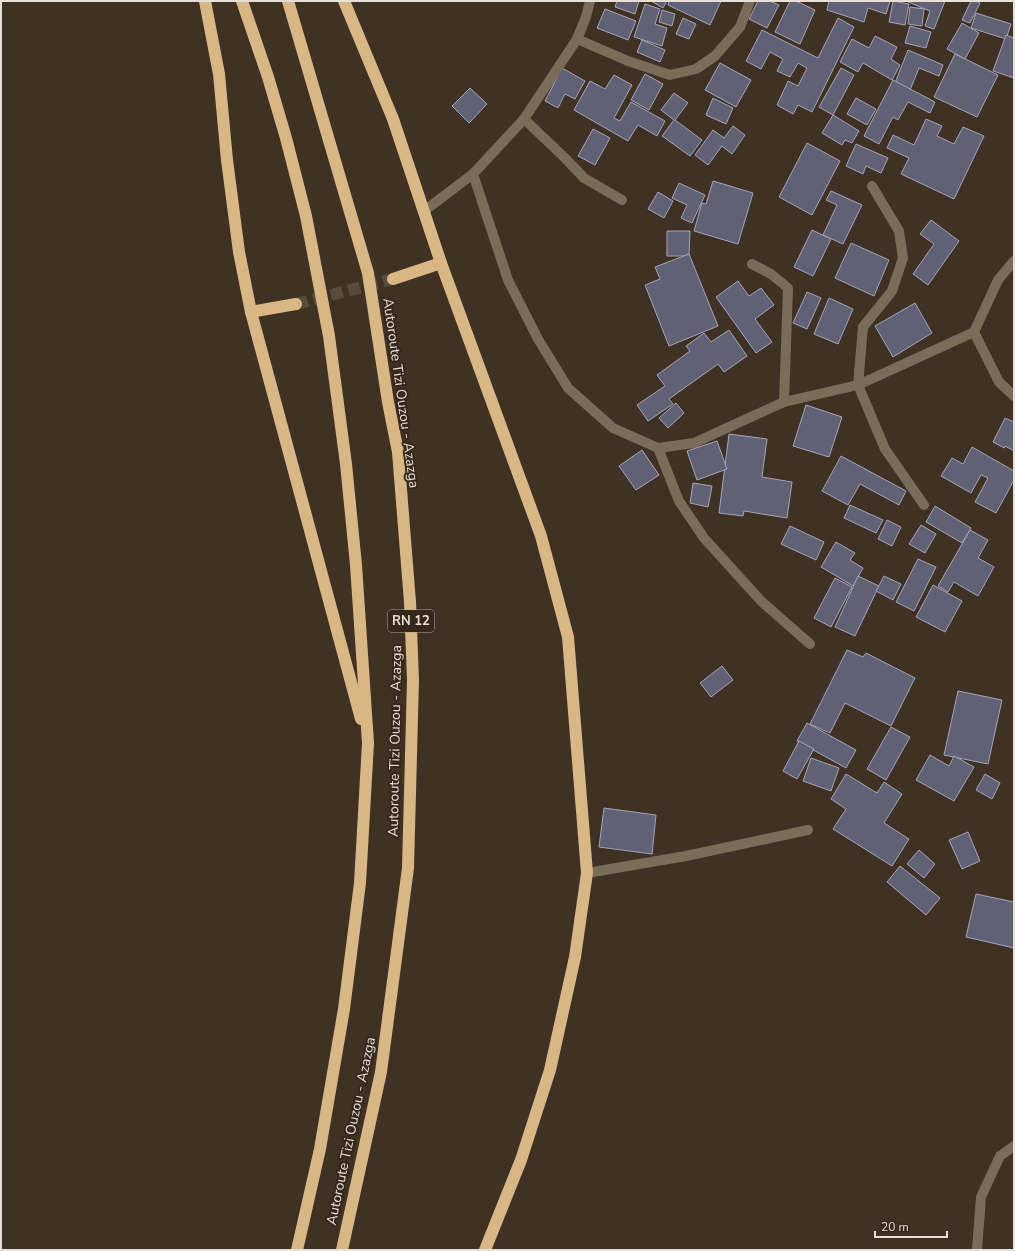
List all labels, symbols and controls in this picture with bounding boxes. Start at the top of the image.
street label: Autoroute Tizi Ouzou - Azazga [378,297,424,489]
road number: RN 12 [388,610,434,632]
street label: Autoroute Tizi Ouzou - Azazga [384,645,406,837]
street label: Autoroute Tizi Ouzou - Azazga [322,1035,380,1227]
scale bar [875,1213,947,1239]
text: 20 m [881,1219,909,1235]

